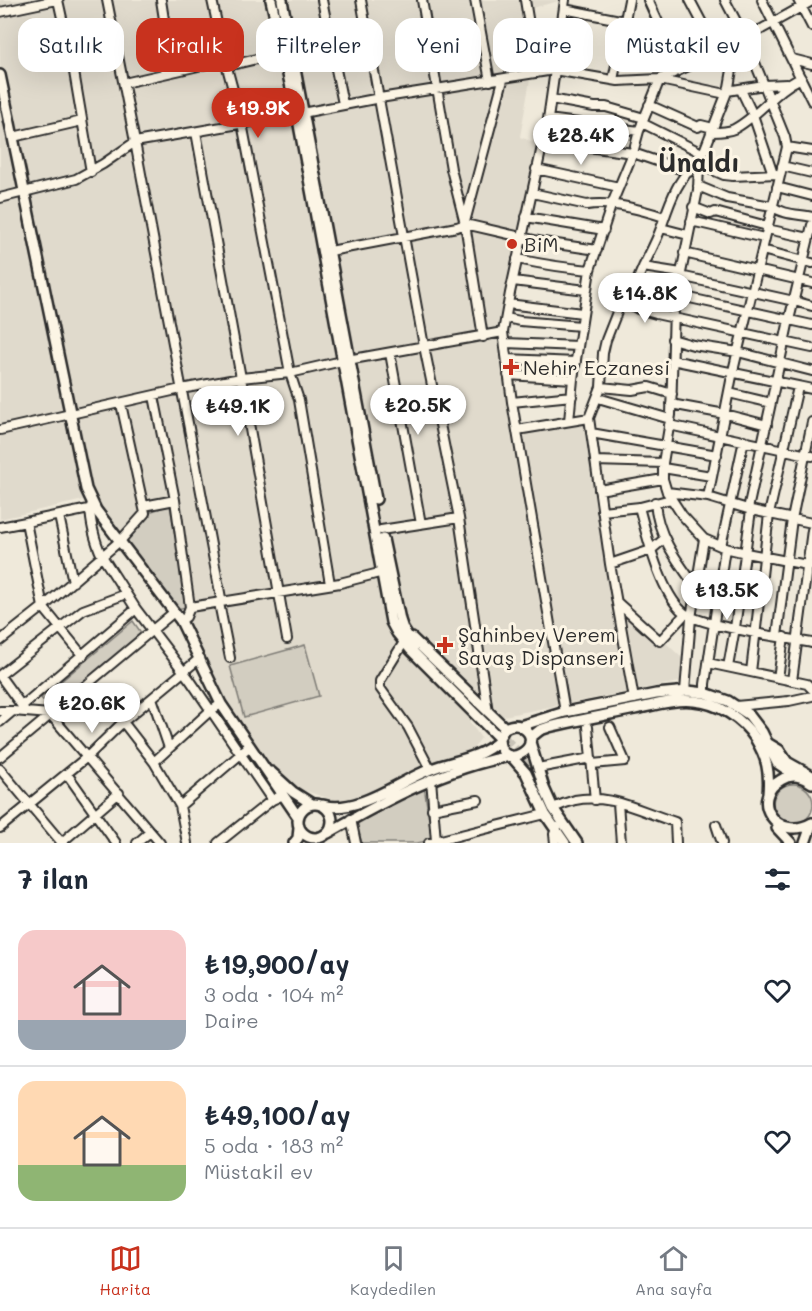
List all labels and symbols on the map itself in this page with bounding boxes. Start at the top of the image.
pin: ₺19.9K [209,88,307,139]
pin: ₺28.4K [532,115,630,166]
district label: Ünaldı [658,145,740,179]
place label: BiM [524,231,558,257]
marker: BiM [505,237,519,251]
pin: ₺14.8K [596,273,694,324]
place label: Nehir Eczanesi [523,354,670,380]
marker: Nehir Eczanesi [504,360,518,374]
pin: ₺20.5K [369,385,467,436]
pin: ₺49.1K [189,386,287,437]
pin: ₺13.5K [678,570,776,621]
place label: Şahinbey Verem Savaş Dispanseri [458,621,625,670]
marker: Şahinbey Verem Savaş Dispanseri [436,636,454,654]
pin: ₺20.6K [43,683,141,734]

